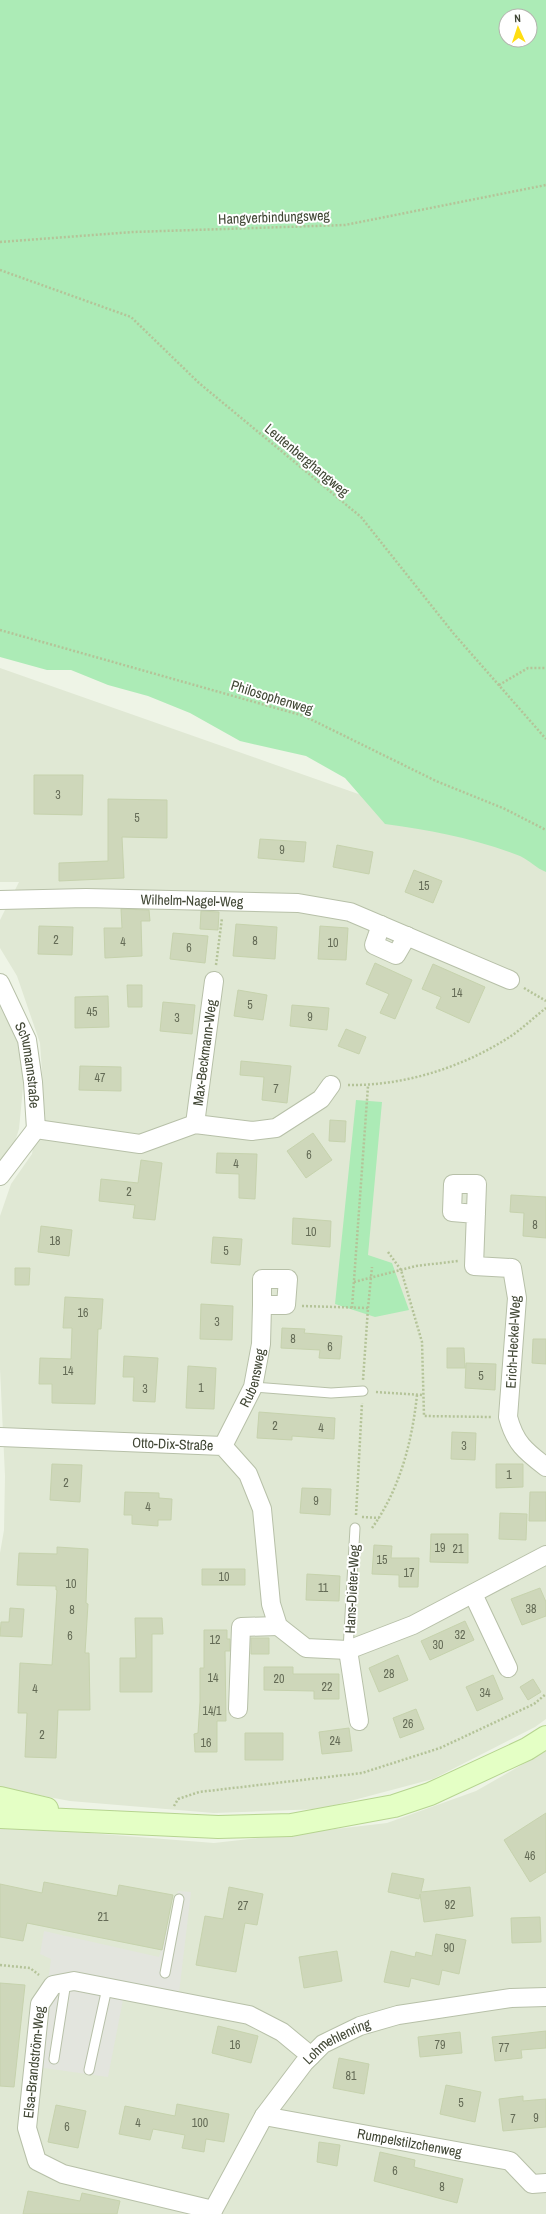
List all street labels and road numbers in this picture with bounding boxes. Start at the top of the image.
street label: Hangverbindungsweg [218,206,331,228]
street label: Leutenberghangweg [261,419,353,501]
street label: Philosophenweg [229,676,316,718]
street label: Wilhelm-Nagel-Weg [140,890,244,911]
street label: Max-Beckmann-Weg [189,998,221,1107]
street label: Schumannstraße [11,1019,44,1109]
street label: Erich-Heckel-Weg [502,1295,524,1389]
street label: Rubensweg [235,1346,269,1410]
street label: Otto-Dix-Straße [132,1433,214,1455]
street label: Hans-Dieter-Weg [341,1543,363,1634]
street label: Elsa-Brandström-Weg [19,2005,49,2119]
street label: Lohmehlenring [299,2014,373,2068]
street label: Rumpelstilzchenweg [356,2124,464,2161]

